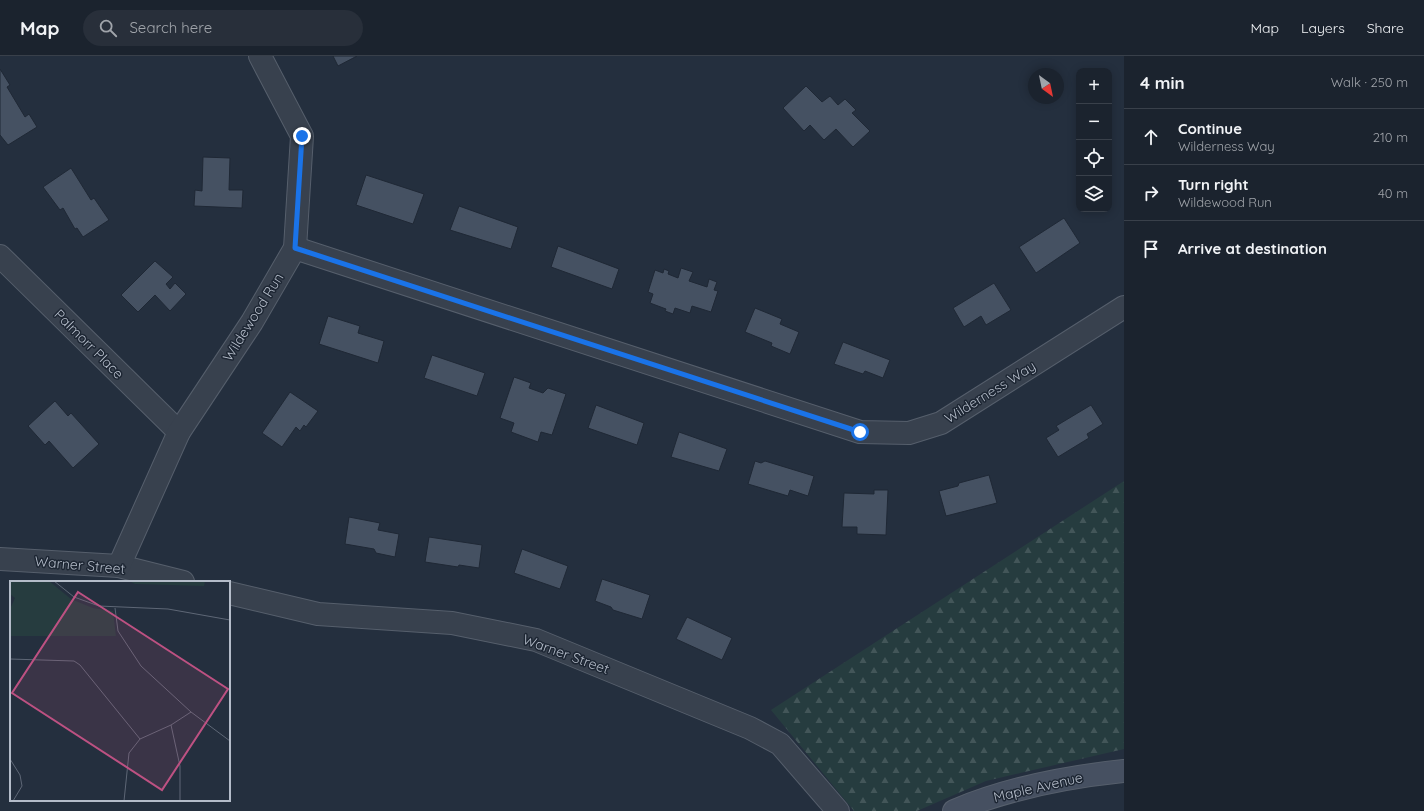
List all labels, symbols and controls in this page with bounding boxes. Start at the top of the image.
search box [83,10,363,46]
text: Map [20,16,59,40]
icon: search [97,17,119,39]
text: Search here [129,18,212,37]
text: Map [1250,19,1279,37]
text: Layers [1301,19,1345,37]
text: Share [1367,19,1404,37]
north arrow [1028,68,1064,104]
map controls [1076,68,1112,212]
button: + [1076,68,1112,104]
text: 4 min [1140,72,1185,93]
text: Walk · 250 m [1331,74,1408,90]
button: − [1076,104,1112,140]
text: Continue [1178,119,1242,138]
icon: ahead [1140,126,1162,148]
route end [293,127,311,145]
text: 210 m [1373,129,1408,145]
text: Wilderness Way [1178,138,1275,154]
button: locate [1076,140,1112,176]
text: Turn right [1178,175,1249,194]
button: layers [1076,176,1112,212]
icon: right [1140,182,1162,204]
text: 40 m [1378,185,1408,201]
text: Wildewood Run [1178,194,1272,210]
icon: arrive [1140,238,1162,260]
text: Arrive at destination [1178,239,1327,258]
street label: Wildewood Run [219,269,287,365]
street label: Palmorr Place [50,305,128,383]
street label: Wilderness Way [941,357,1039,427]
route start [851,423,869,441]
street label: Warner Street [34,552,126,578]
inset map [10,581,230,801]
street label: Warner Street [520,630,612,678]
street label: Maple Avenue [992,768,1085,806]

